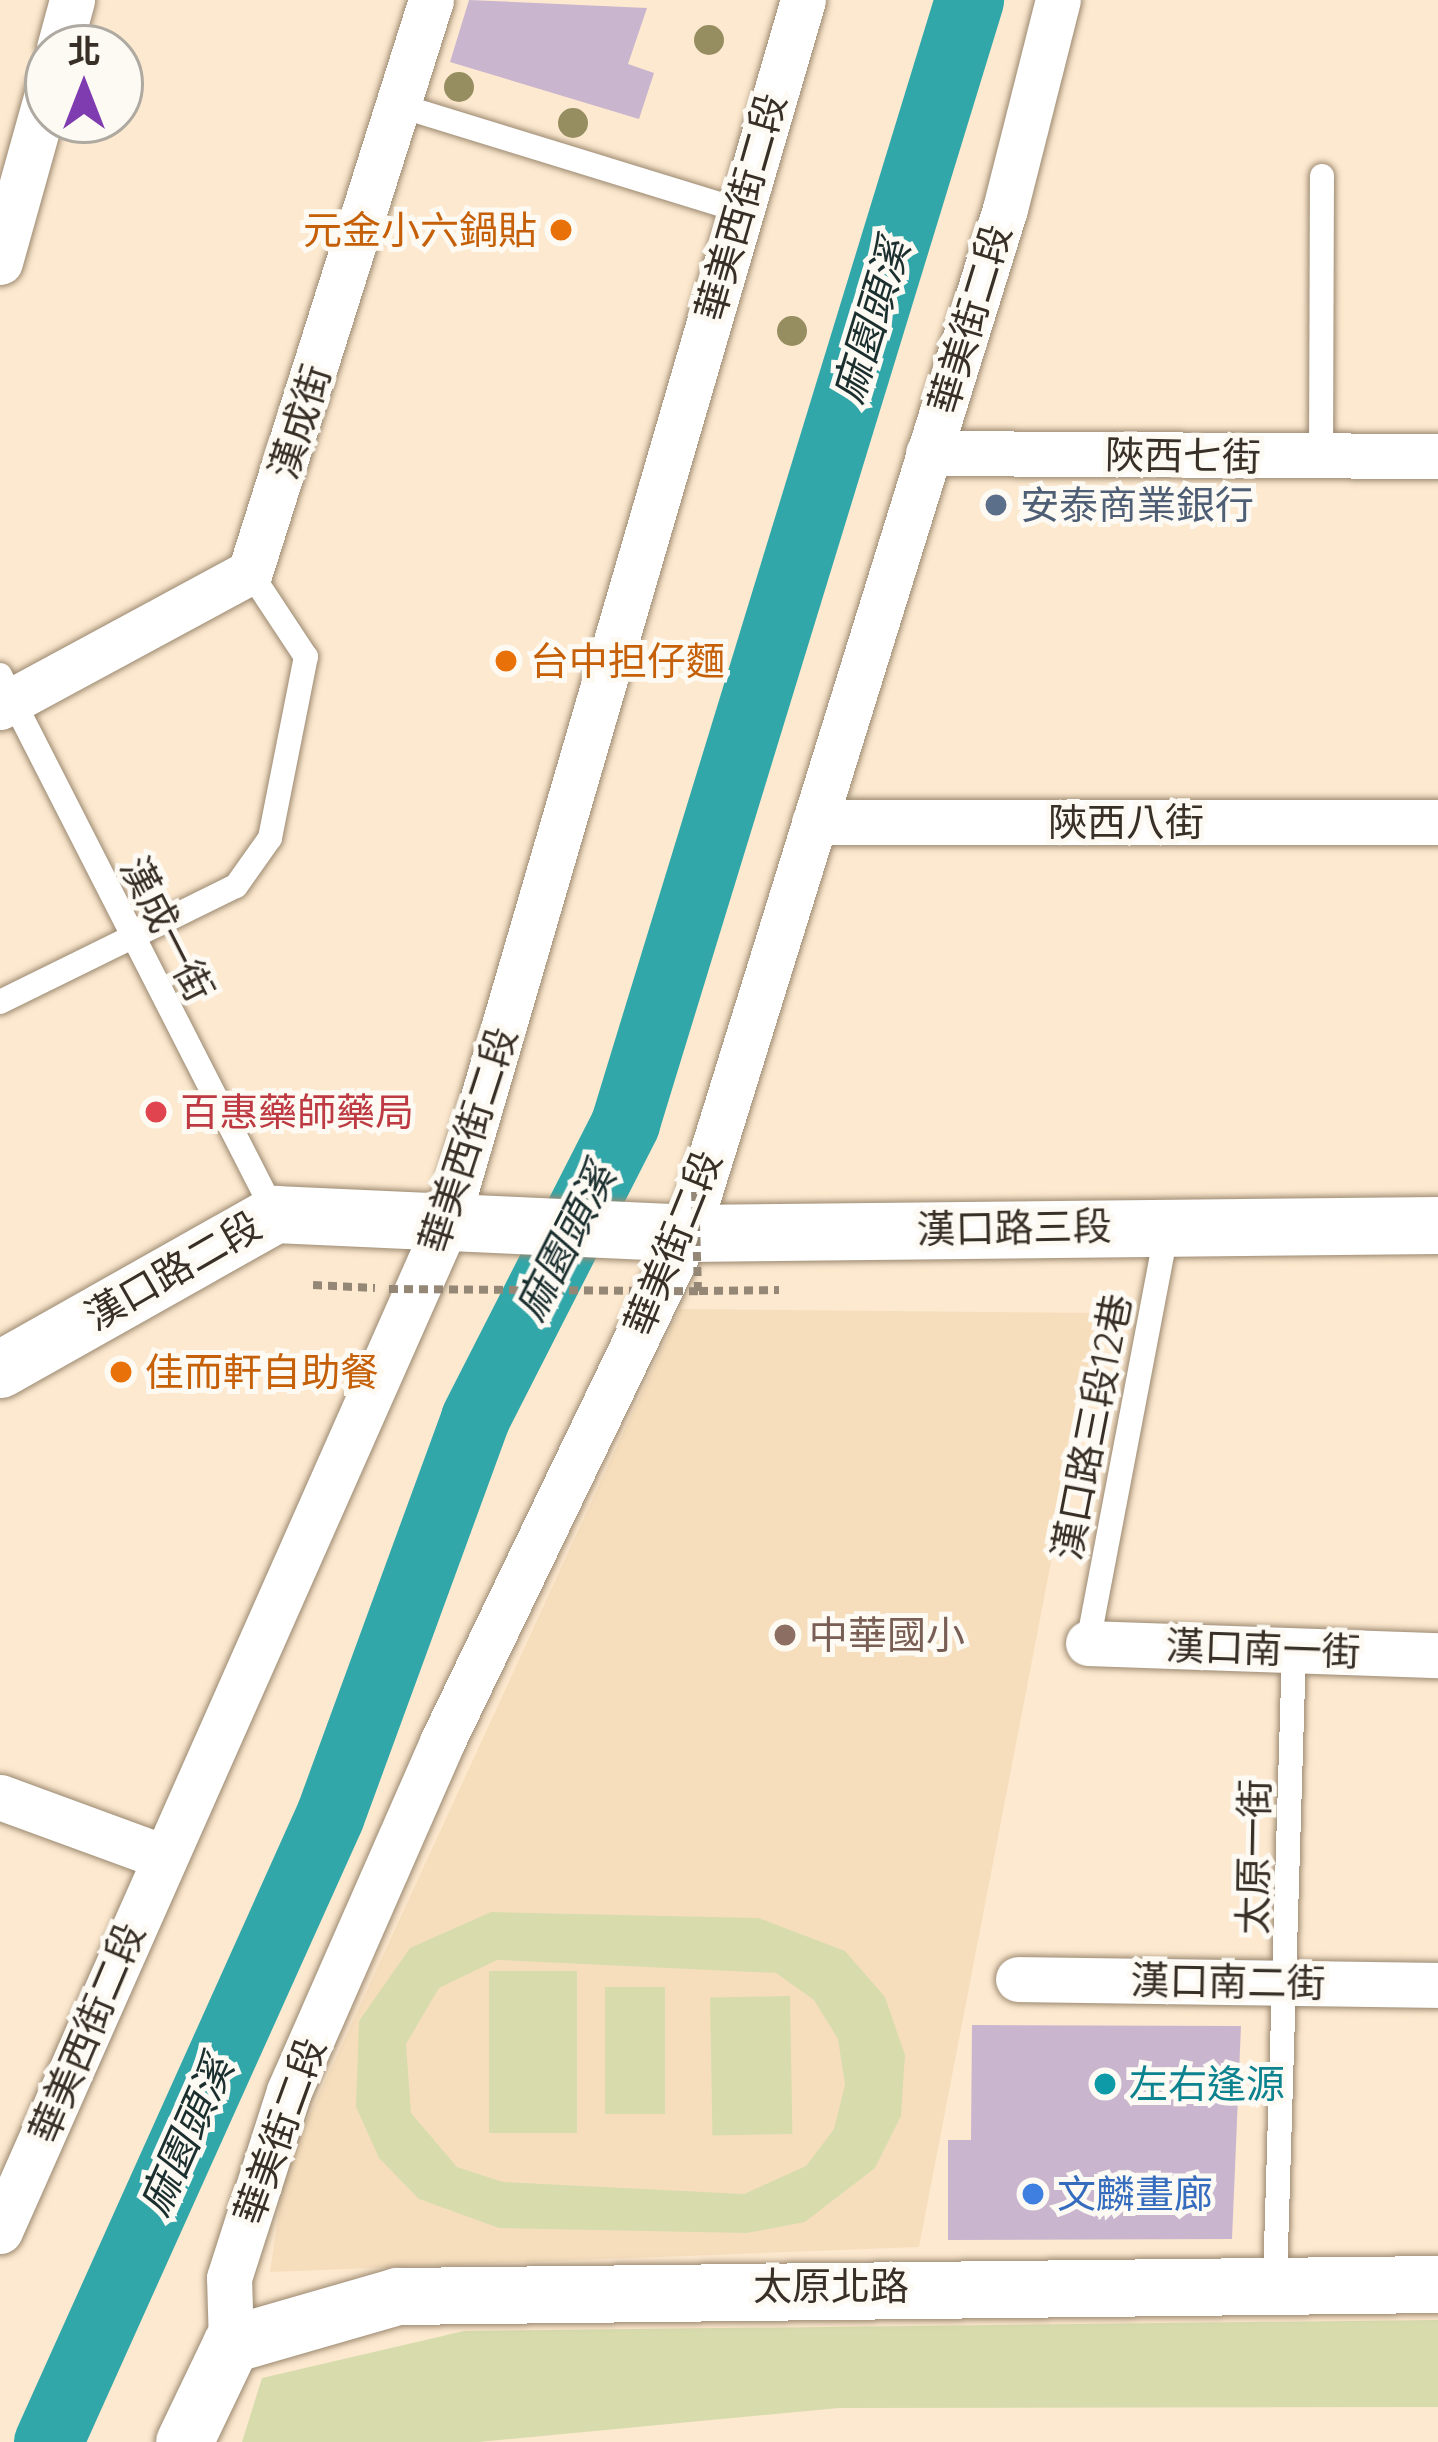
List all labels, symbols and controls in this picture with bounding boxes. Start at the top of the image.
north arrow [24,24,144,144]
text: 北 [68,30,101,71]
street label: 華美西街二段 [686,88,796,326]
place label: 元金小六鍋貼 [303,207,537,253]
marker: 元金小六鍋貼 [548,217,574,243]
street label: 華美街二段 [919,219,1021,419]
water label: 麻園頭溪 [822,233,920,409]
street label: 漢成街 [260,359,340,485]
street label: 陜西七街 [1105,431,1261,481]
place label: 安泰商業銀行 [1020,482,1254,528]
marker: 安泰商業銀行 [983,492,1009,518]
place label: 台中担仔麵 [530,638,725,684]
marker: 台中担仔麵 [493,648,519,674]
street label: 陝西八街 [1048,799,1204,845]
street label: 漢成一街 [111,849,223,1009]
street label: 華美西街二段 [410,1021,526,1259]
place label: 百惠藥師藥局 [180,1089,414,1135]
marker: 百惠藥師藥局 [143,1099,169,1125]
street label: 華美街二段 [615,1144,731,1342]
water label: 麻園頭溪 [504,1156,626,1328]
street label: 漢口路二段 [77,1202,269,1340]
street label: 漢口路三段 [916,1203,1112,1253]
street label: 漢口路三段12巷 [1043,1290,1141,1564]
place label: 佳而軒自助餐 [145,1349,379,1395]
marker: 佳而軒自助餐 [108,1359,134,1385]
place label: 中華國小 [809,1612,965,1658]
marker: 中華國小 [772,1622,798,1648]
street label: 漢口南一街 [1165,1622,1361,1676]
street label: 太原一街 [1229,1779,1279,1935]
street label: 華美西街二段 [20,1916,154,2150]
street label: 漢口南二街 [1130,1957,1326,2007]
street label: 華美街二段 [225,2031,335,2231]
water label: 麻園頭溪 [129,2049,243,2223]
place label: 左右逢源 [1129,2061,1285,2107]
marker: 左右逢源 [1092,2071,1118,2097]
place label: 文麟畫廊 [1057,2171,1213,2217]
marker: 文麟畫廊 [1020,2181,1046,2207]
street label: 太原北路 [753,2263,909,2309]

